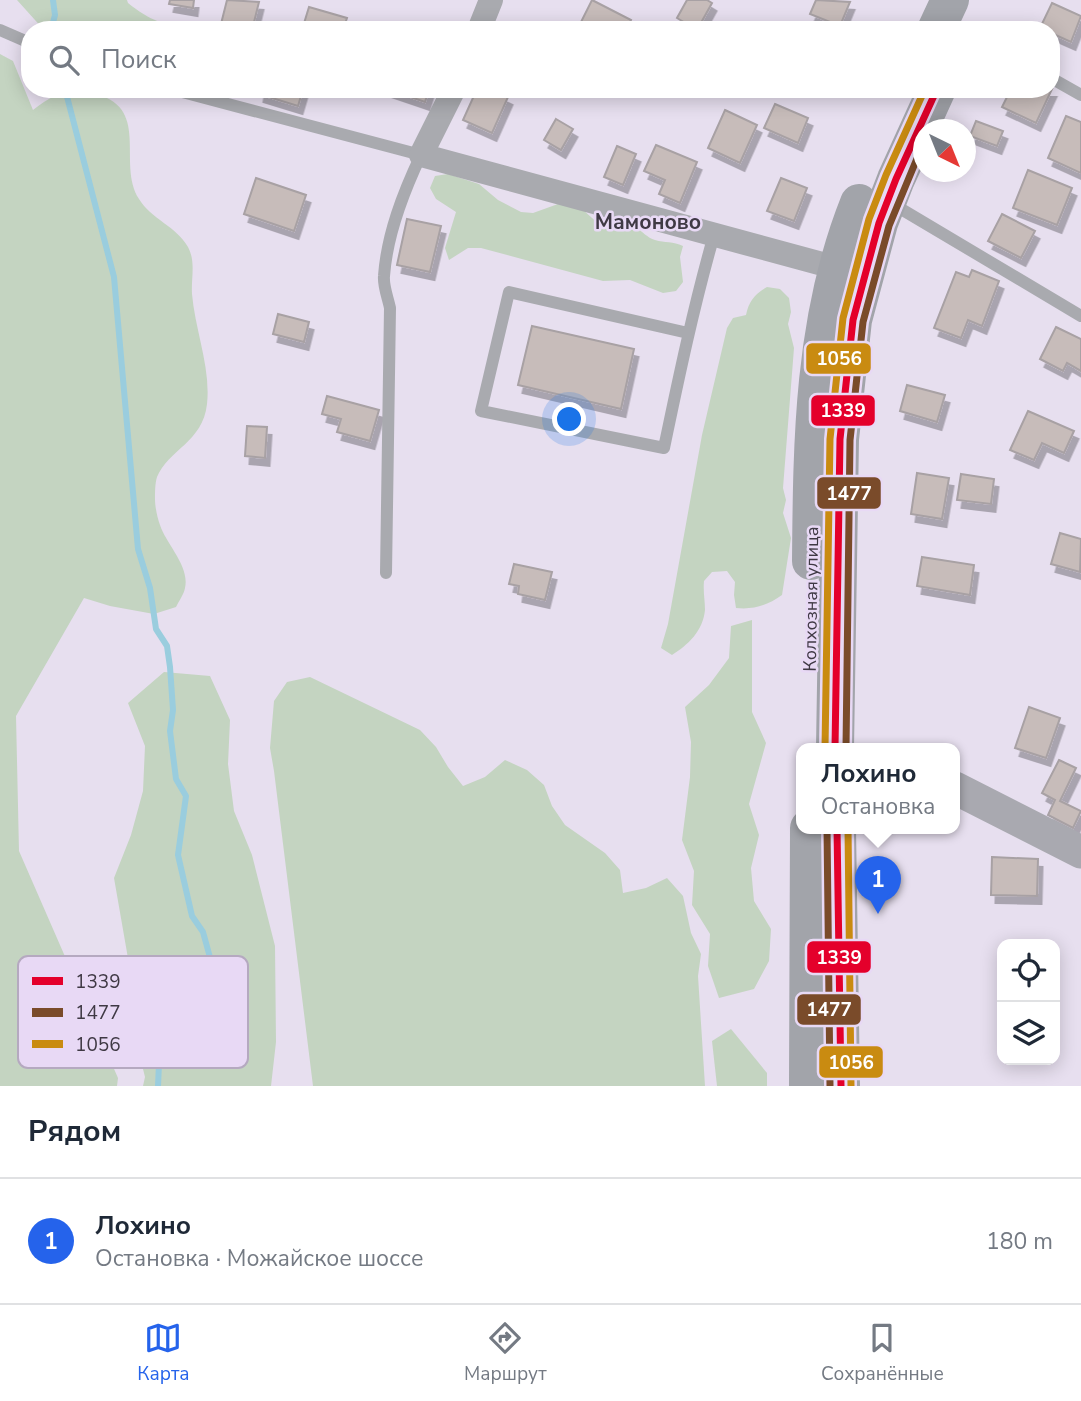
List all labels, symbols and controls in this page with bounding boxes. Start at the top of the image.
search box [21,21,1060,98]
icon: search [45,41,83,79]
text: Поиск [101,42,177,77]
north arrow [913,119,976,182]
district label: Мамоново [595,208,701,236]
line badge: 1056 [805,342,872,375]
text: 1056 [816,346,862,372]
line badge: 1339 [810,394,876,427]
text: 1339 [820,398,866,424]
your location [552,402,586,436]
line badge: 1477 [816,476,882,510]
text: 1477 [826,481,872,507]
street label: Колхозная улица [798,526,824,672]
popup [796,743,960,834]
text: Лохино [821,756,917,791]
text: Остановка [821,791,935,822]
pin: 1 [855,856,901,914]
map controls [997,939,1060,1065]
button: locate [997,939,1060,1002]
line badge: 1339 [806,940,872,974]
text: 1339 [816,945,862,971]
legend [18,956,248,1068]
text: 1339 [75,969,121,995]
line badge: 1477 [796,993,862,1026]
text: 1477 [806,997,852,1023]
text: 1477 [75,1000,121,1026]
button: layers [997,1002,1060,1065]
text: 1056 [75,1032,121,1058]
line badge: 1056 [818,1045,884,1079]
text: 1056 [828,1050,874,1076]
text: Рядом [28,1111,121,1152]
text: Лохино [95,1208,191,1243]
text: 1 [44,1226,58,1257]
text: 180 m [986,1226,1053,1257]
text: Остановка · Можайское шоссе [95,1243,423,1274]
tab: Карта [137,1319,190,1387]
tab: Маршрут [464,1319,547,1387]
tab: Сохранённые [821,1319,944,1387]

